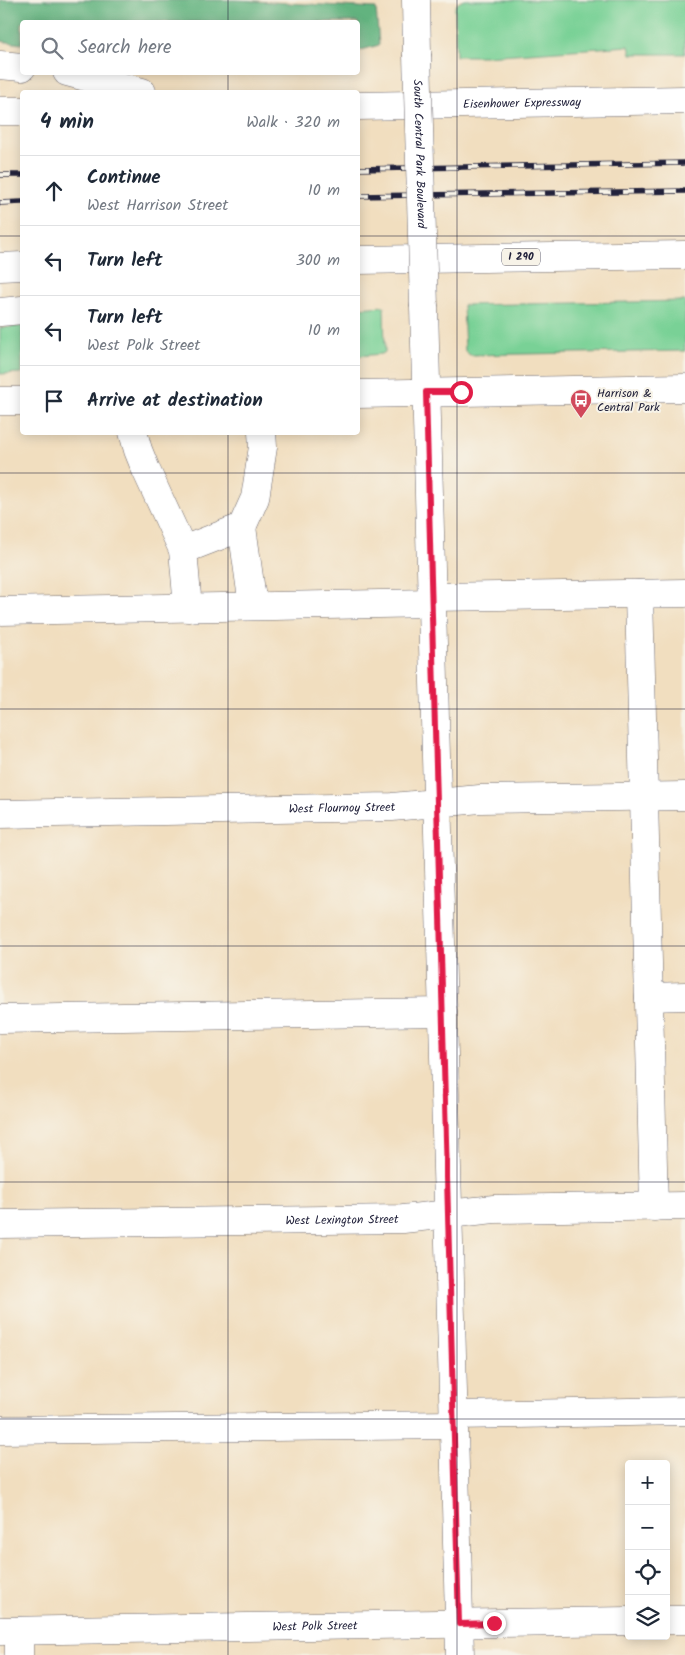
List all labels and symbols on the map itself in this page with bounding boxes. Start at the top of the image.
street label: South Central Park Boulevard [408,79,431,230]
street label: Eisenhower Expressway [463,92,581,114]
road number: I 290 [502,248,540,266]
route start [450,381,473,404]
place label: Harrison & Central Park [597,384,660,417]
bus stop icon: Harrison & Central Park [569,388,593,419]
street label: West Flournoy Street [288,797,396,818]
street label: West Lexington Street [285,1210,399,1230]
route end [483,1612,506,1635]
street label: West Polk Street [272,1616,358,1636]

